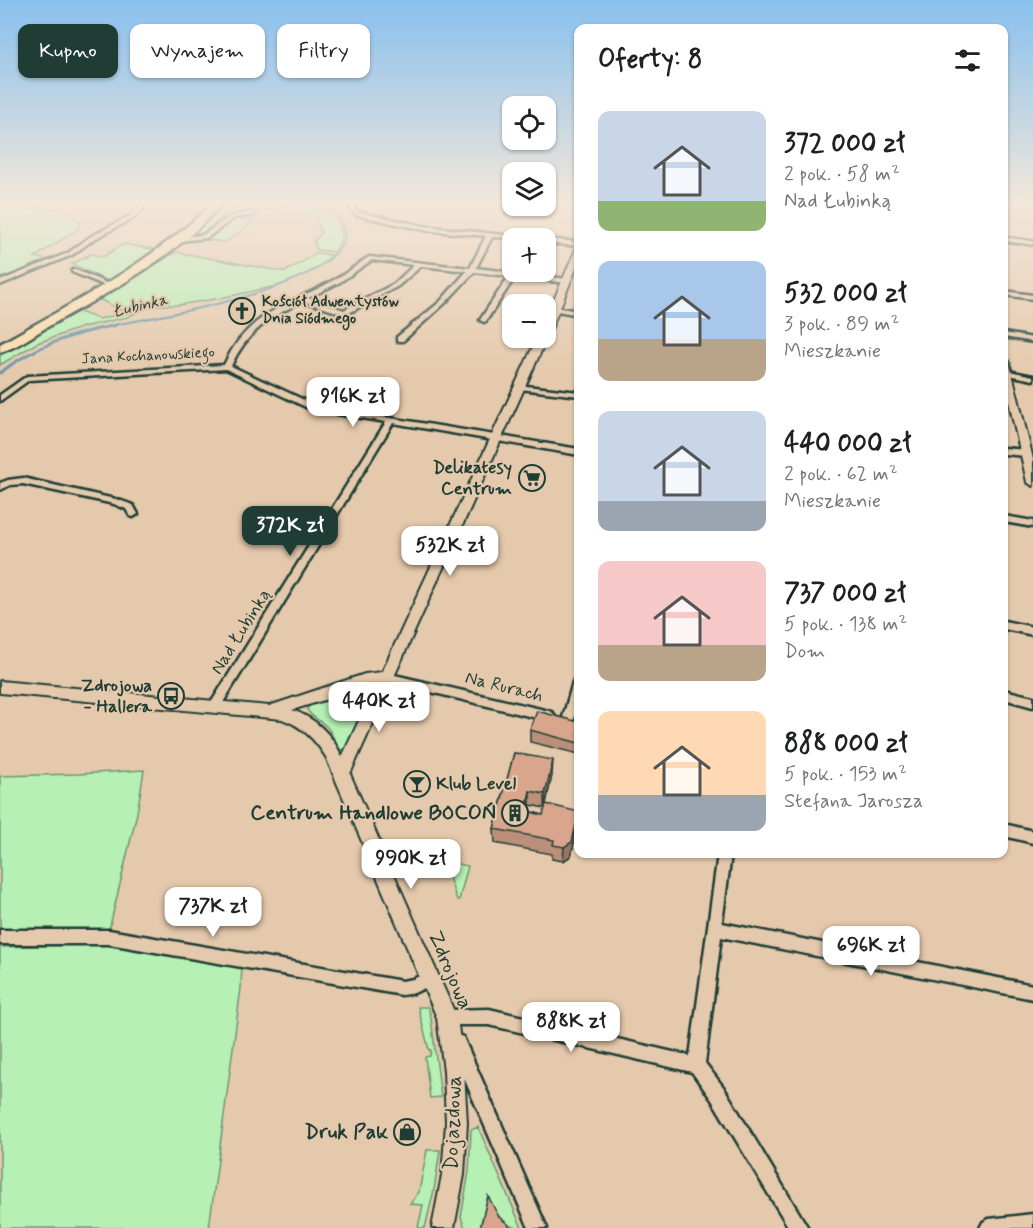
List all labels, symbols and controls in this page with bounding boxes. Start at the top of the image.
chip: Kupno [18,24,118,78]
chip: Wynajem [130,24,265,78]
chip: Filtry [277,24,370,78]
text: Oferty: 8 [598,43,702,77]
icon: filters [951,44,984,77]
map controls [502,96,556,348]
button: locate [502,96,556,150]
text: 372 000 zł [784,127,905,161]
icon: home [646,135,718,207]
text: 2 pok. · 58 m² [784,161,900,188]
button: layers [502,162,556,216]
text: Nad Łubinką [784,188,891,215]
button: + [502,228,556,282]
text: 532 000 zł [784,277,907,311]
icon: home [646,285,718,357]
water label: Łubinka [110,289,171,323]
place label: Kościół Adwentystów Dnia Siódmego [262,292,399,331]
button: − [502,294,556,348]
church icon: Kościół Adwentystów Dnia Siódmego [227,296,257,326]
text: 3 pok. · 89 m² [784,311,899,338]
text: Mieszkanie [784,338,881,365]
street label: Jana Kochanowskiego [81,343,215,370]
pin: 916K zł [298,377,408,428]
text: 916K zł [321,383,385,410]
text: 440 000 zł [784,427,911,461]
icon: home [646,435,718,507]
place label: Delikatesy Centrum [433,456,512,501]
text: 2 pok. · 62 m² [784,461,898,488]
supermarket icon: Delikatesy Centrum [517,463,547,493]
text: Mieszkanie [784,488,881,515]
pin: 372K zł [235,506,345,557]
text: 372K zł [256,512,324,539]
pin: 532K zł [395,526,505,577]
text: 532K zł [415,532,485,559]
text: 737 000 zł [784,577,906,611]
street label: Nad Łubinką [205,585,277,679]
icon: home [646,585,718,657]
text: 5 pok. · 138 m² [784,611,907,638]
text: Dom [784,638,825,665]
street label: Na Rurach [463,666,545,708]
place label: Zdrojowa - Hallera [81,674,153,719]
bus stop icon: Zdrojowa - Hallera [156,681,186,711]
pin: 440K zł [324,682,434,733]
text: 440K zł [343,688,415,715]
text: 888 000 zł [784,727,908,761]
icon: home [646,735,718,807]
text: 5 pok. · 153 m² [784,761,907,788]
bar icon: Klub Level [402,769,432,799]
place label: Klub Level [436,772,517,796]
text: Stefana Jarosza [784,788,923,815]
building icon: Centrum Handlowe BOCOŃ [500,798,530,828]
place label: Centrum Handlowe BOCOŃ [250,799,496,827]
pin: 990K zł [356,839,466,890]
text: 990K zł [376,845,446,872]
pin: 737K zł [158,887,268,938]
text: 737K zł [179,893,247,920]
street label: Zdrojowa [421,926,479,1014]
pin: 696K zł [816,926,926,977]
text: 696K zł [837,932,905,959]
pin: 888K zł [516,1002,626,1053]
text: 888K zł [536,1008,606,1035]
street label: Dojazdowa [437,1075,469,1171]
shop icon: Druk Pak [392,1117,422,1147]
place label: Druk Pak [305,1118,388,1146]

